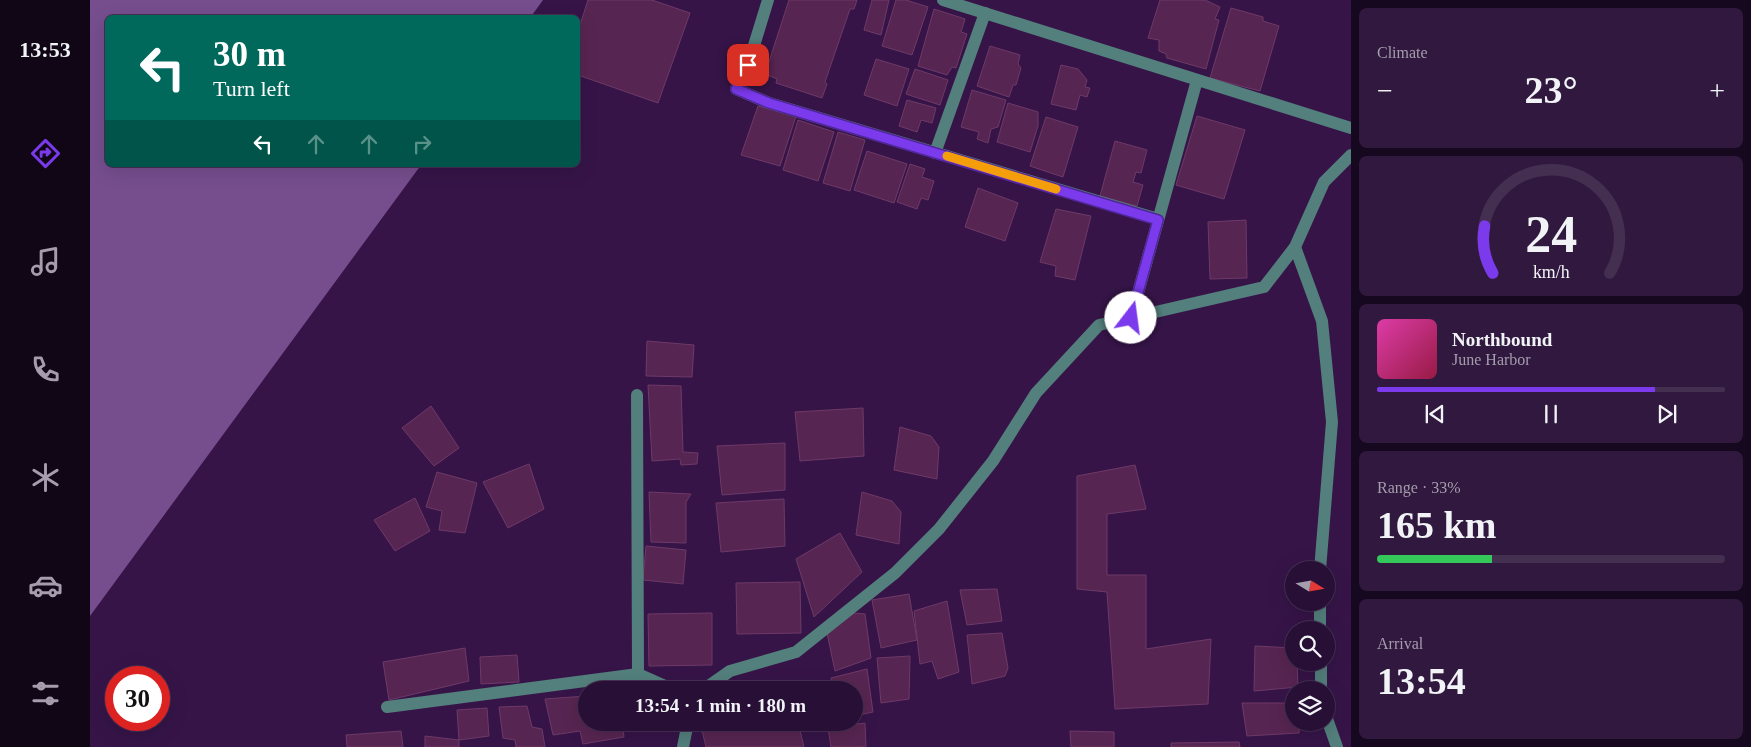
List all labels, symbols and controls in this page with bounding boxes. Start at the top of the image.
icon: left [130,35,195,100]
text: 30 m [213,35,286,74]
text: 13:53 [19,37,71,62]
pin [727,44,769,86]
text: Climate [1377,44,1428,61]
icon: arrive [734,51,762,79]
text: 23° [1524,69,1578,111]
text: − [1377,75,1393,106]
text: + [1709,75,1725,106]
text: Turn left [213,76,290,101]
icon: left [249,130,277,158]
icon: ahead [302,130,330,158]
icon: ahead [355,130,383,158]
icon: right [408,130,436,158]
icon: directions [28,136,63,171]
text: 24 [1525,206,1577,263]
icon: music [28,244,63,279]
text: km/h [1533,262,1569,282]
position arrow [1104,291,1156,343]
text: Northbound [1452,329,1552,350]
text: June Harbor [1452,351,1531,368]
icon: phone [28,352,63,387]
icon: previous [1421,400,1449,428]
icon: pause [1537,400,1565,428]
icon: next [1653,400,1681,428]
icon: climate [28,460,63,495]
text: Range · 33% [1377,479,1461,496]
text: 165 km [1377,504,1496,546]
north arrow [1285,561,1335,611]
map controls [1285,561,1335,731]
icon: car [28,568,63,603]
button: search [1285,621,1335,671]
text: Arrival [1377,635,1423,652]
text: 13:54 [1377,660,1466,702]
speed limit sign: 30 [105,666,170,731]
icon: filters [28,676,63,711]
button: layers [1285,681,1335,731]
text: 13:54 · 1 min · 180 m [635,695,806,716]

